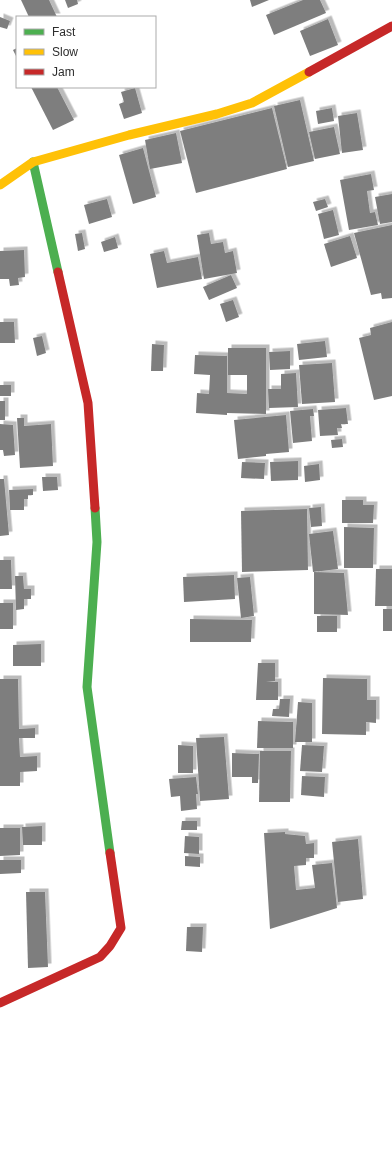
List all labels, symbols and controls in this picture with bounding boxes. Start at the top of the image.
legend [16,16,156,88]
text: Fast [52,25,76,39]
text: Slow [52,45,78,59]
text: Jam [52,65,75,79]

